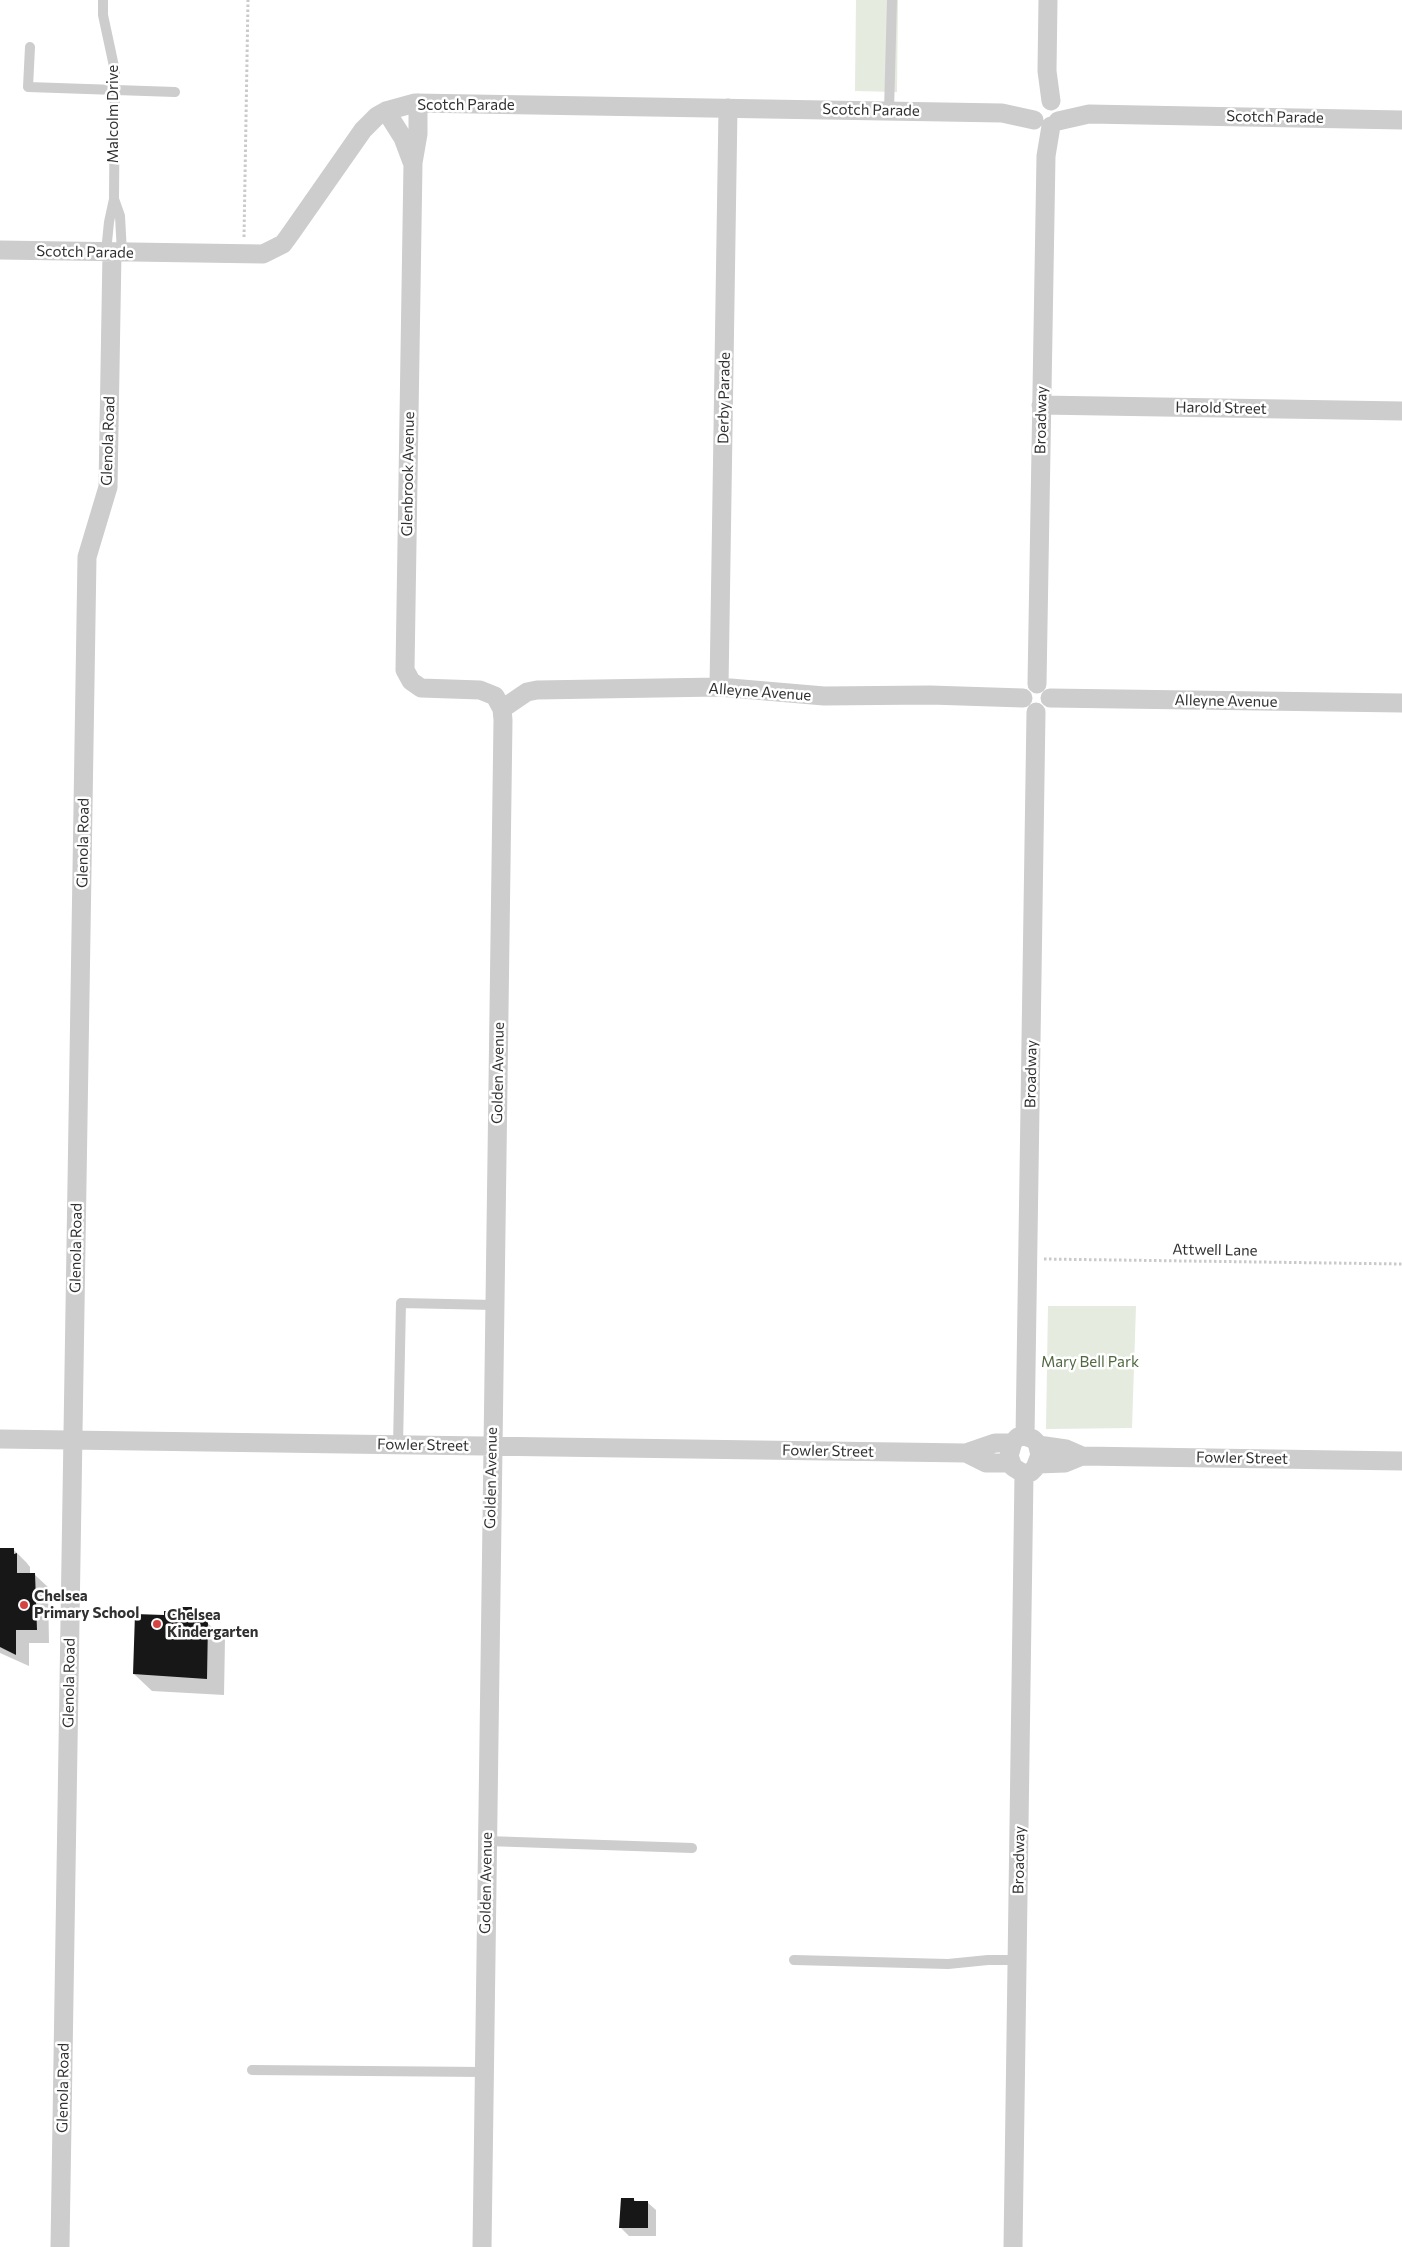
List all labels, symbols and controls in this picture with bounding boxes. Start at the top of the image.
street label: Malcolm Drive [104,65,122,163]
street label: Scotch Parade [417,96,515,114]
street label: Scotch Parade [822,100,920,120]
street label: Scotch Parade [1226,107,1324,127]
street label: Scotch Parade [36,242,134,262]
street label: Derby Parade [714,352,734,444]
street label: Broadway [1031,386,1051,454]
street label: Glenola Road [97,396,119,486]
street label: Harold Street [1175,398,1267,418]
street label: Glenbrook Avenue [398,411,418,537]
street label: Alleyne Avenue [708,679,812,705]
street label: Alleyne Avenue [1174,691,1278,711]
street label: Glenola Road [73,798,93,888]
street label: Golden Avenue [488,1022,508,1124]
street label: Broadway [1021,1040,1041,1108]
street label: Glenola Road [66,1203,86,1293]
street label: Attwell Lane [1172,1240,1258,1260]
park label: Mary Bell Park [1041,1353,1139,1371]
street label: Golden Avenue [481,1427,501,1529]
street label: Fowler Street [377,1435,469,1455]
street label: Fowler Street [782,1441,874,1461]
street label: Fowler Street [1196,1448,1288,1468]
place label: Chelsea Primary School [34,1587,139,1622]
marker: Chelsea Primary School [18,1599,30,1611]
place label: Chelsea Kindergarten [167,1606,258,1641]
marker: Chelsea Kindergarten [151,1618,163,1630]
street label: Glenola Road [59,1638,79,1728]
street label: Broadway [1009,1826,1029,1894]
street label: Golden Avenue [476,1832,496,1934]
street label: Glenola Road [53,2043,73,2133]

